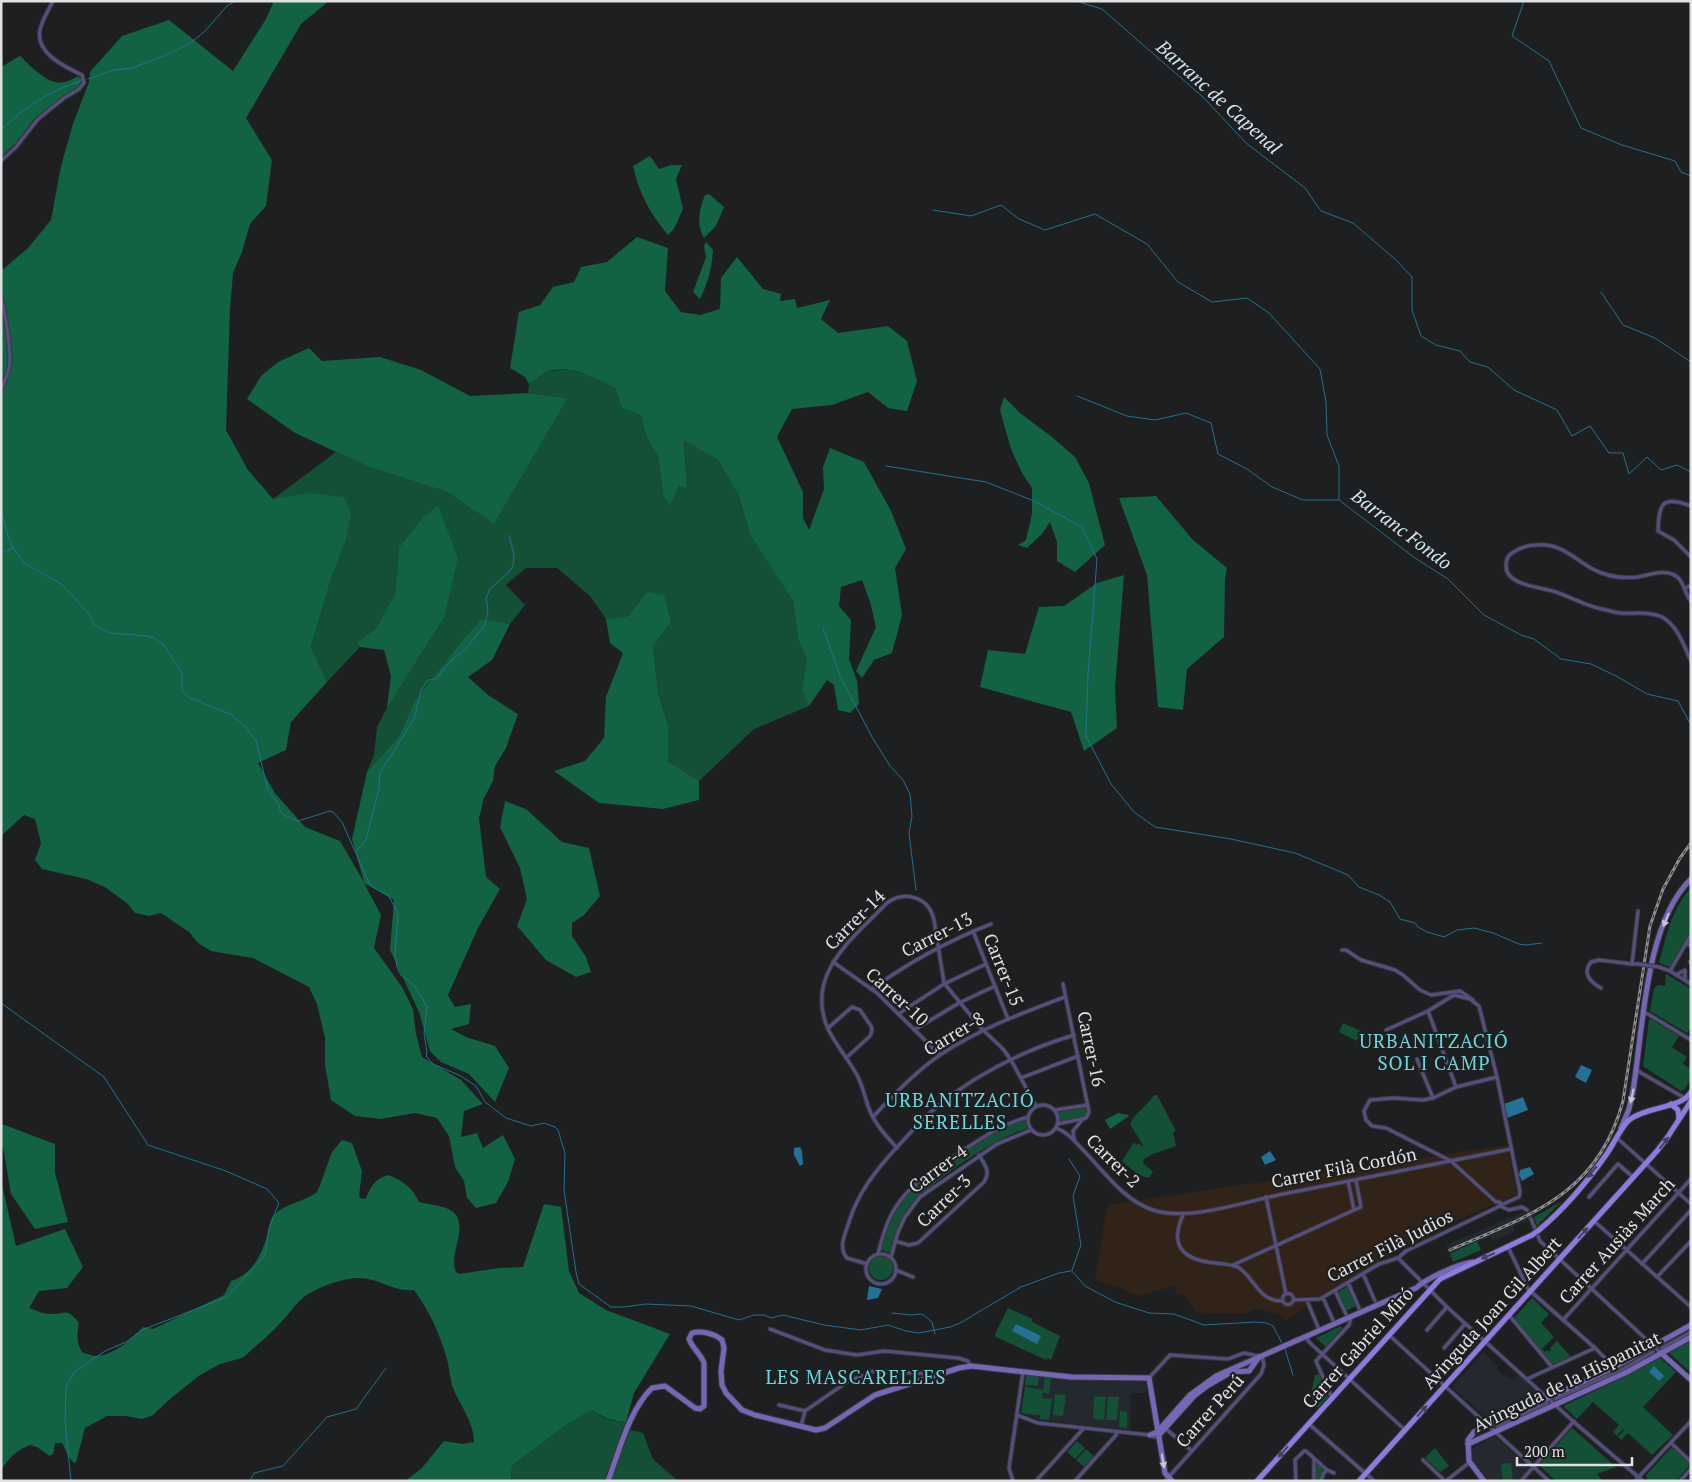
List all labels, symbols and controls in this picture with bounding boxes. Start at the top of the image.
water label: Barranc de Capenal [1151,33,1288,160]
water label: Barranc Fondo [1346,482,1458,575]
street label: Carrer-14 [819,883,890,955]
street label: Carrer-13 [897,906,976,962]
one-way arrow [1661,913,1669,927]
street label: Carrer-15 [978,930,1029,1010]
street label: Carrer-10 [861,962,934,1031]
street label: Carrer-8 [919,1006,988,1061]
street label: Carrer-16 [1072,1009,1112,1089]
district label: URBANITZACIÓ SOL I CAMP [1359,1028,1509,1075]
district label: URBANITZACIÓ SERELLES [885,1087,1035,1134]
one-way arrow [1628,1089,1636,1104]
street label: Carrer-2 [1082,1128,1146,1192]
one-way arrow [1658,1136,1669,1149]
street label: Carrer-4 [903,1138,972,1198]
street label: Carrer Filà Cordón [1269,1141,1419,1193]
one-way arrow [1587,1165,1598,1178]
street label: Carrer-3 [911,1168,976,1232]
street label: Carrer Ausiàs March [1553,1172,1680,1309]
street label: Carrer Filà Judios [1322,1203,1457,1287]
one-way arrow [1577,1228,1589,1240]
street label: Avinguda Joan Gil Albert [1416,1231,1566,1394]
one-way arrow [1481,1252,1495,1260]
street label: Carrer Gabriel Miró [1296,1282,1418,1413]
street label: Avinguda de la Hispanitat [1469,1325,1665,1437]
district label: LES MASCARELLES [766,1364,946,1389]
street label: Carrer Perú [1170,1368,1249,1452]
one-way arrow [1416,1405,1427,1418]
scale bar [1517,1434,1632,1466]
text: 200 m [1524,1441,1565,1461]
one-way arrow [1277,1446,1289,1458]
one-way arrow [1159,1453,1167,1469]

